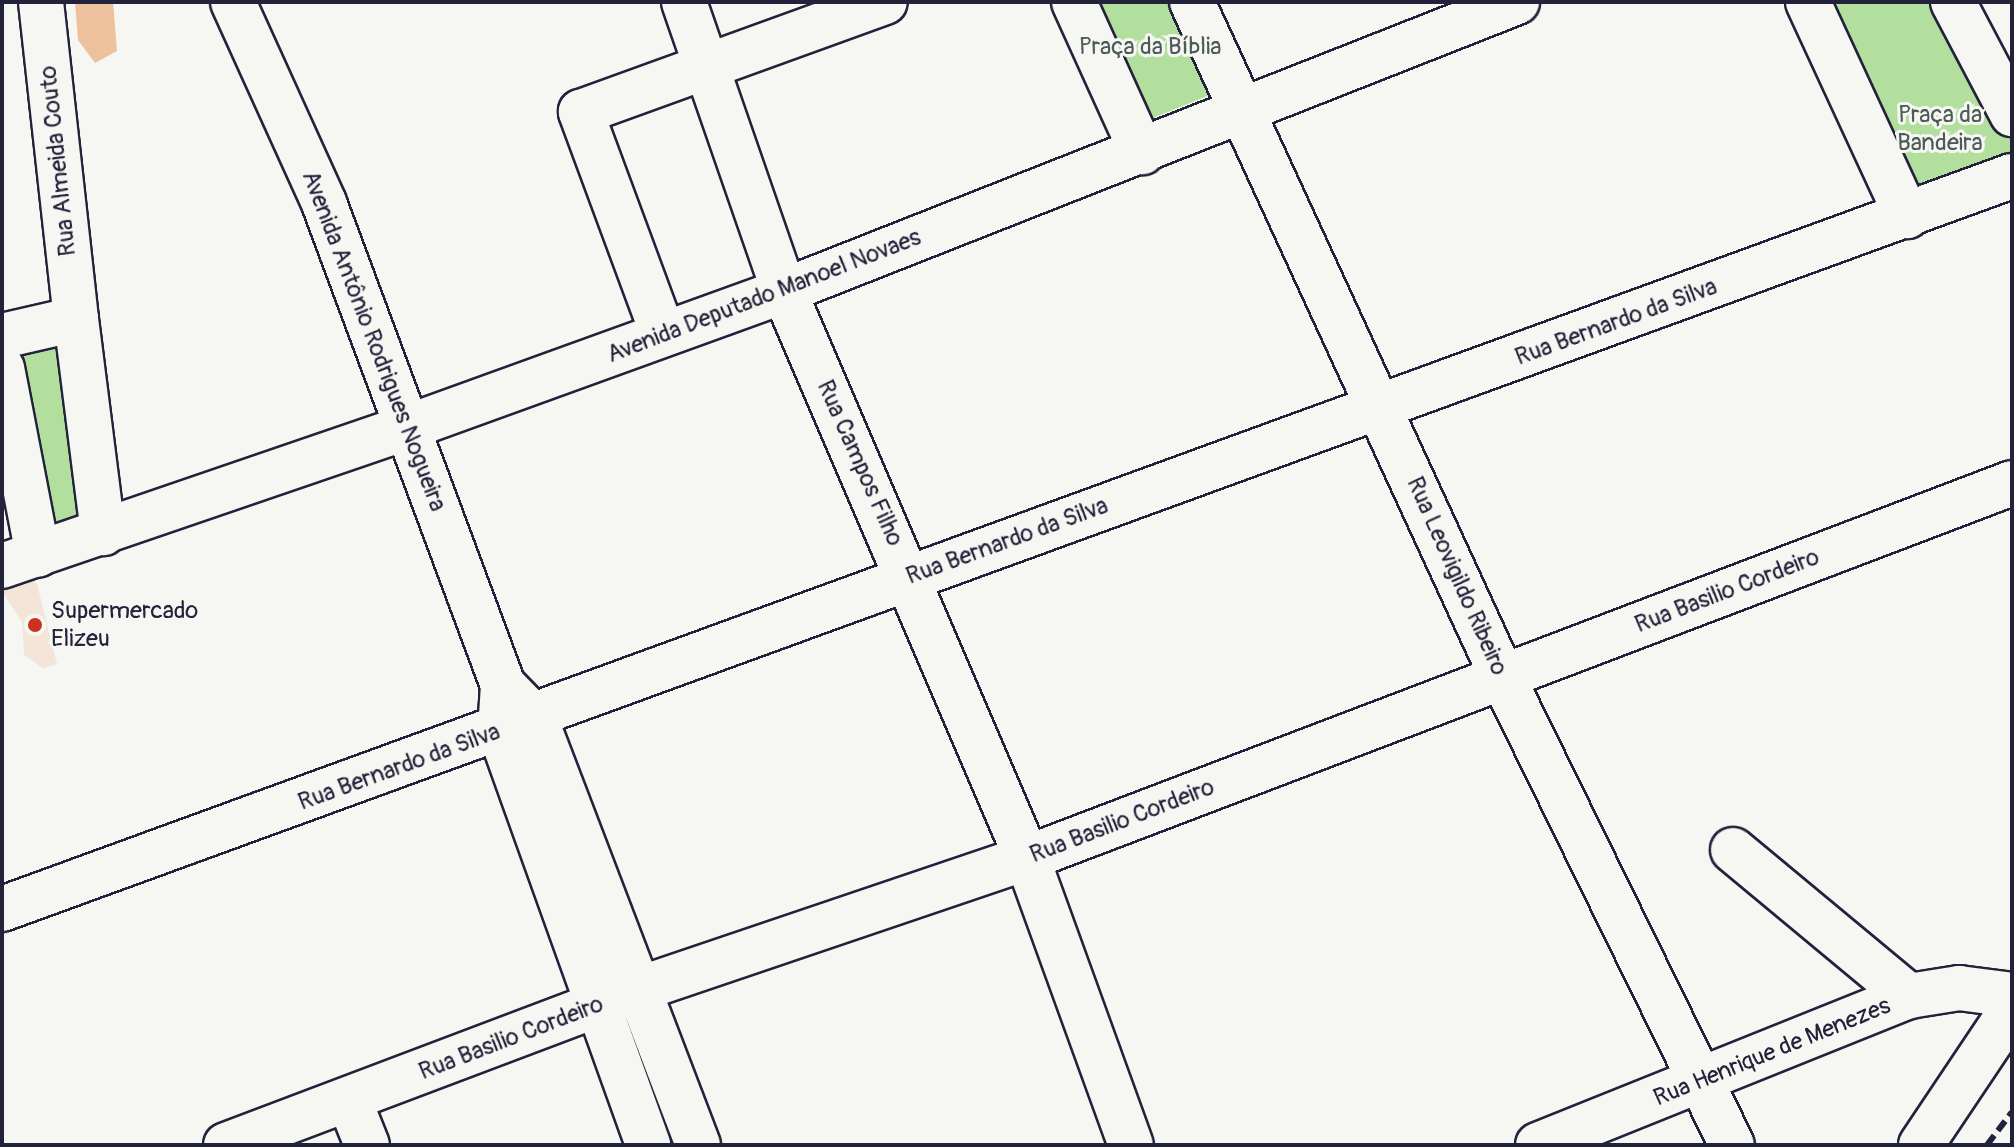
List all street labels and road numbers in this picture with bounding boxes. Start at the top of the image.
street label: Rua Almeida Couto [34,64,82,258]
street label: Avenida Antônio Rodrigues Nogueira [296,167,452,515]
street label: Avenida Deputado Manoel Novaes [603,223,925,369]
street label: Rua Bernardo da Silva [1511,272,1721,372]
street label: Rua Campos Filho [811,376,909,550]
street label: Rua Leovigildo Ribeiro [1400,472,1514,680]
street label: Rua Bernardo da Silva [902,491,1112,591]
street label: Rua Basilio Cordeiro [1631,543,1823,639]
street label: Rua Bernardo da Silva [294,717,504,817]
street label: Rua Basilio Cordeiro [1026,773,1218,869]
street label: Rua Basilio Cordeiro [415,990,607,1086]
street label: Rua Henrique de Menezes [1649,991,1895,1113]

